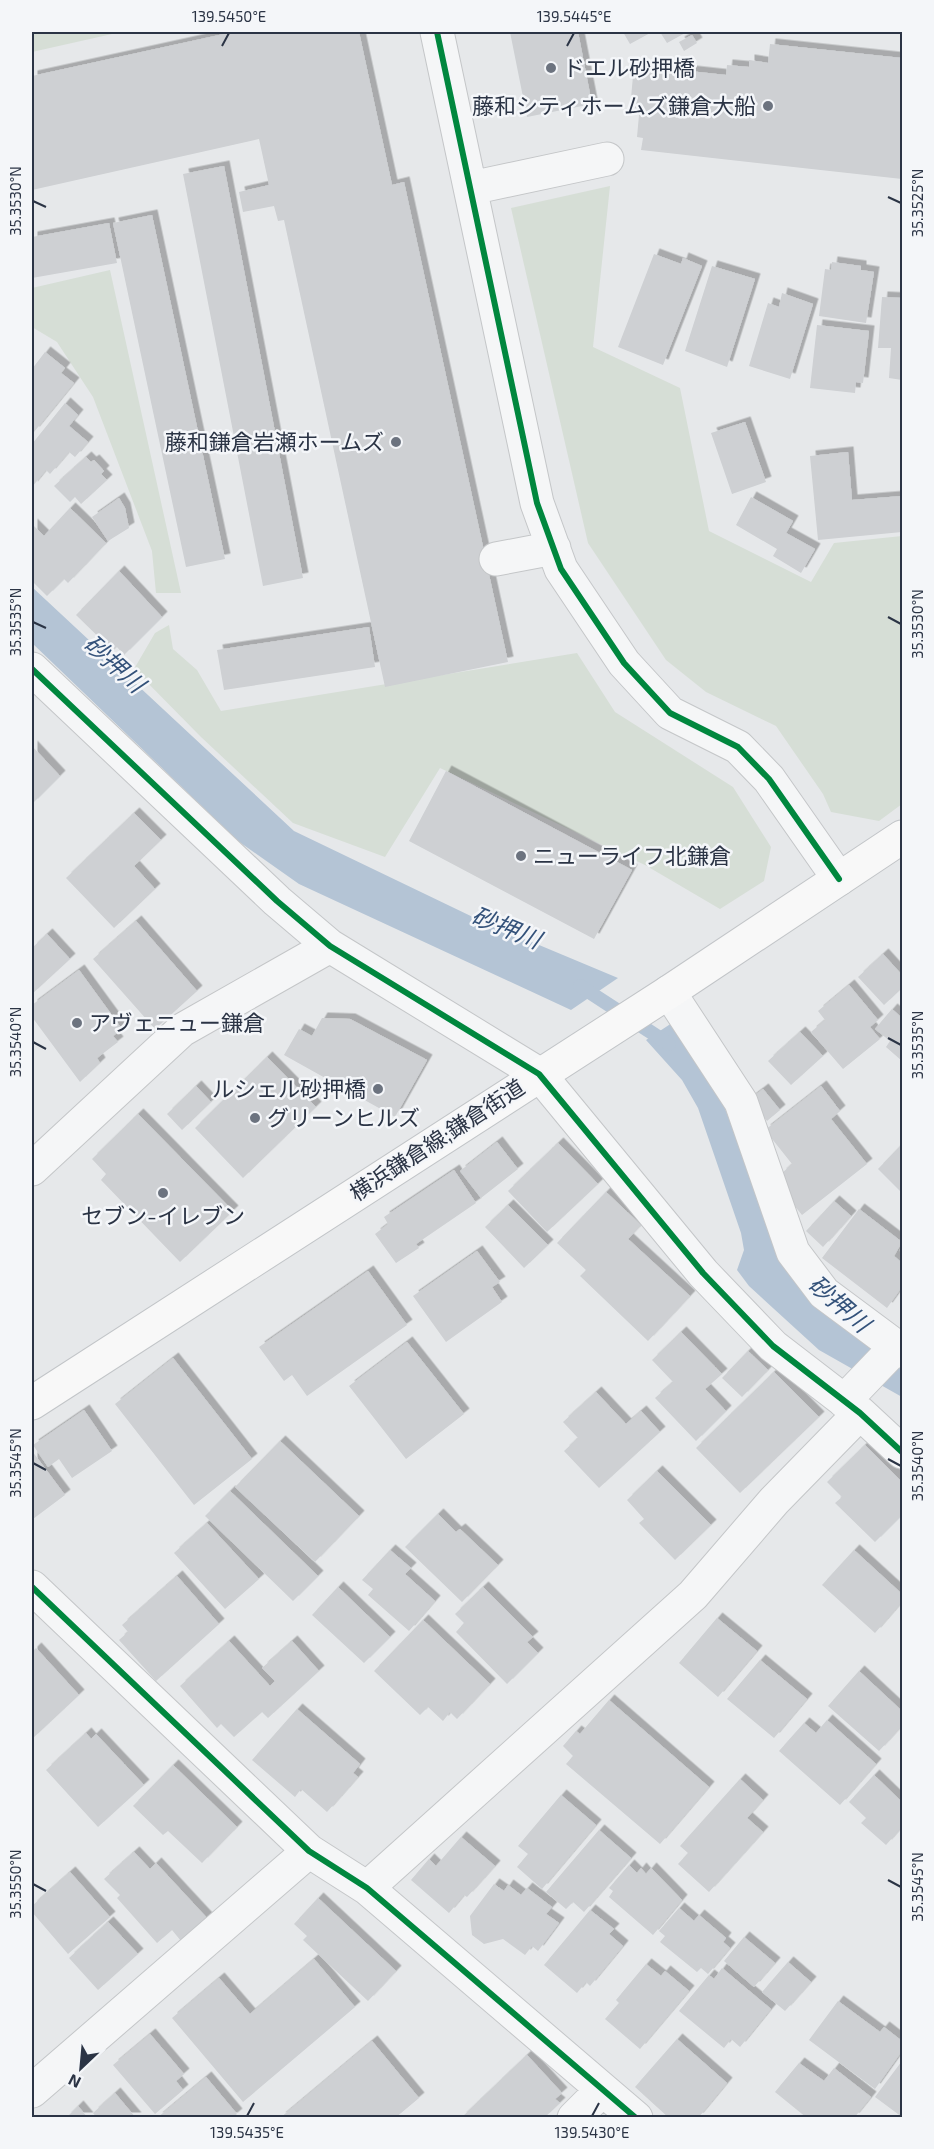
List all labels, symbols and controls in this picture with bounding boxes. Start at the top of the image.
text: 139.5450°E [192,7,266,25]
text: 139.5445°E [537,7,611,25]
place label: ドエル砂押橋 [563,54,695,80]
marker: ドエル砂押橋 [544,61,558,75]
place label: 藤和シティホームズ鎌倉大船 [472,92,756,118]
marker: 藤和シティホームズ鎌倉大船 [761,99,775,113]
text: 35.3530°N [6,166,24,236]
text: 35.3525°N [908,169,926,237]
place label: 藤和鎌倉岩瀬ホームズ [165,428,384,454]
marker: 藤和鎌倉岩瀬ホームズ [389,435,403,449]
text: 35.3535°N [6,588,24,656]
text: 35.3530°N [908,589,926,659]
water label: 砂押川 [79,628,154,700]
place label: ニューライフ北鎌倉 [533,842,731,868]
marker: ニューライフ北鎌倉 [514,849,528,863]
water label: 砂押川 [468,900,548,955]
text: 35.3540°N [6,1007,24,1077]
place label: アヴェニュー鎌倉 [89,1009,265,1035]
text: 35.3535°N [908,1011,926,1079]
marker: アヴェニュー鎌倉 [70,1016,84,1030]
street label: 横浜鎌倉線;鎌倉街道 [344,1073,529,1205]
place label: ルシェル砂押橋 [212,1075,366,1101]
marker: ルシェル砂押橋 [371,1082,385,1096]
place label: グリーンヒルズ [267,1104,420,1130]
marker: グリーンヒルズ [248,1111,262,1125]
marker: セブン-イレブン [156,1186,170,1200]
place label: セブン-イレブン [81,1202,245,1228]
water label: 砂押川 [803,1268,879,1339]
text: 35.3545°N [6,1428,24,1498]
text: 35.3540°N [908,1431,926,1501]
text: 35.3550°N [6,1849,24,1919]
text: 35.3545°N [908,1852,926,1922]
north arrow [51,2038,111,2098]
text: N [65,2071,84,2093]
text: 139.5435°E [210,2123,284,2141]
text: 139.5430°E [555,2123,629,2141]

